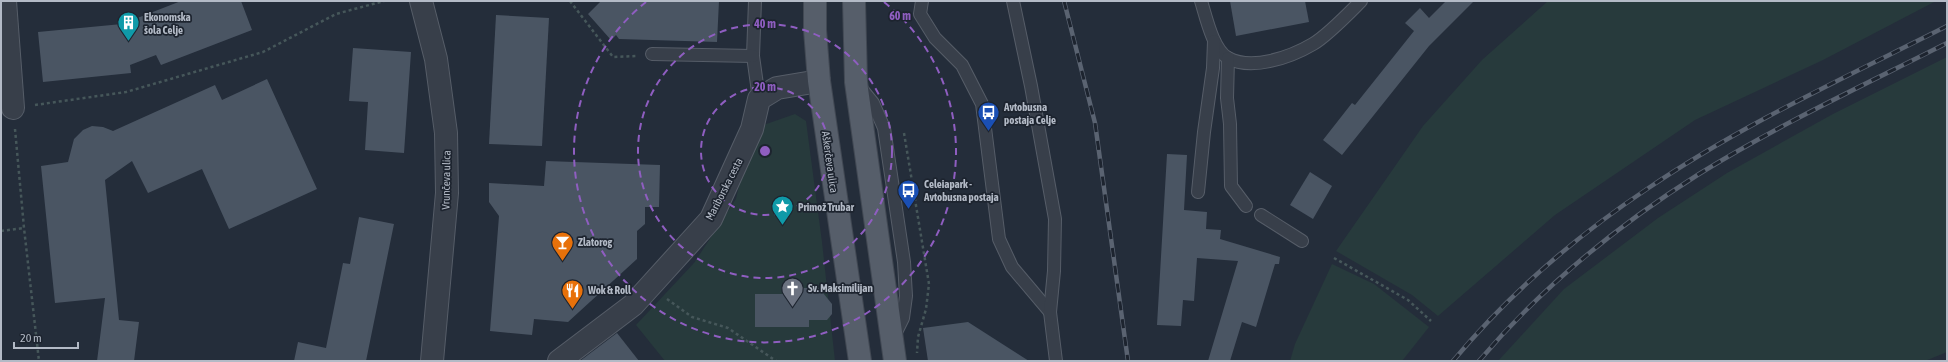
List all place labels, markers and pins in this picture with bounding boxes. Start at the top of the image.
building icon: Ekonomska šola Celje [116,10,142,43]
place label: Ekonomska šola Celje [144,11,191,36]
bus stop icon: Avtobusna postaja Celje [975,100,1001,133]
place label: Avtobusna postaja Celje [1003,101,1056,126]
centre of rings [758,144,772,158]
bus stop icon: Celeiapark - Avtobusna postaja [896,177,922,210]
place label: Celeiapark - Avtobusna postaja [923,178,999,203]
place icon: Primož Trubar [769,194,795,227]
place label: Primož Trubar [798,201,855,213]
bar icon: Zlatorog [550,229,576,262]
place label: Zlatorog [578,236,613,248]
church icon: Sv. Maksimilijan [780,275,806,308]
restaurant icon: Wok & Roll [559,277,585,310]
place label: Sv. Maksimilijan [808,282,873,294]
place label: Wok & Roll [587,284,632,296]

